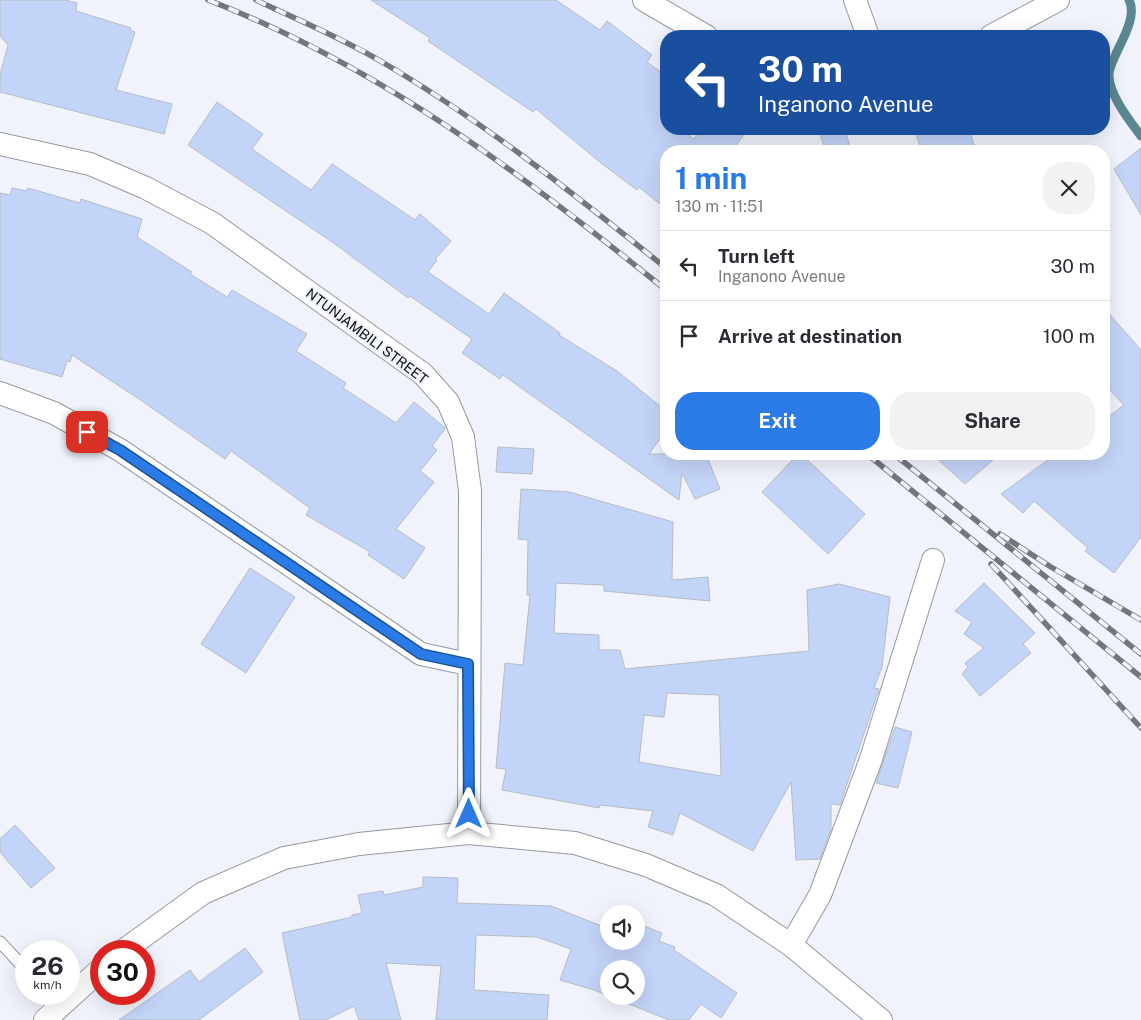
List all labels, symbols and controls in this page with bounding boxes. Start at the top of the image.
text: 30 m [758,49,843,90]
icon: left [675,50,740,115]
text: Inganono Avenue [758,91,933,117]
text: 1 min [675,160,747,196]
button: close [1043,162,1095,214]
text: 130 m · 11:51 [675,197,764,216]
text: Turn left [718,245,795,267]
icon: left [675,252,703,280]
text: 30 m [1050,255,1095,277]
text: Inganono Avenue [718,267,846,286]
street label: NTUNJAMBILI STREET [303,285,431,387]
icon: arrive [675,322,703,350]
text: Arrive at destination [718,325,902,347]
text: 100 m [1043,325,1095,347]
button: Exit [675,392,880,450]
button: Share [890,392,1095,450]
pin [66,411,108,453]
icon: arrive [73,418,101,446]
position arrow [442,787,494,839]
map controls [600,905,645,1005]
button: sound [600,905,645,950]
speed limit sign: 30 [90,940,155,1005]
text: 26 [31,951,64,981]
button: search [600,960,645,1005]
text: km/h [33,978,62,992]

